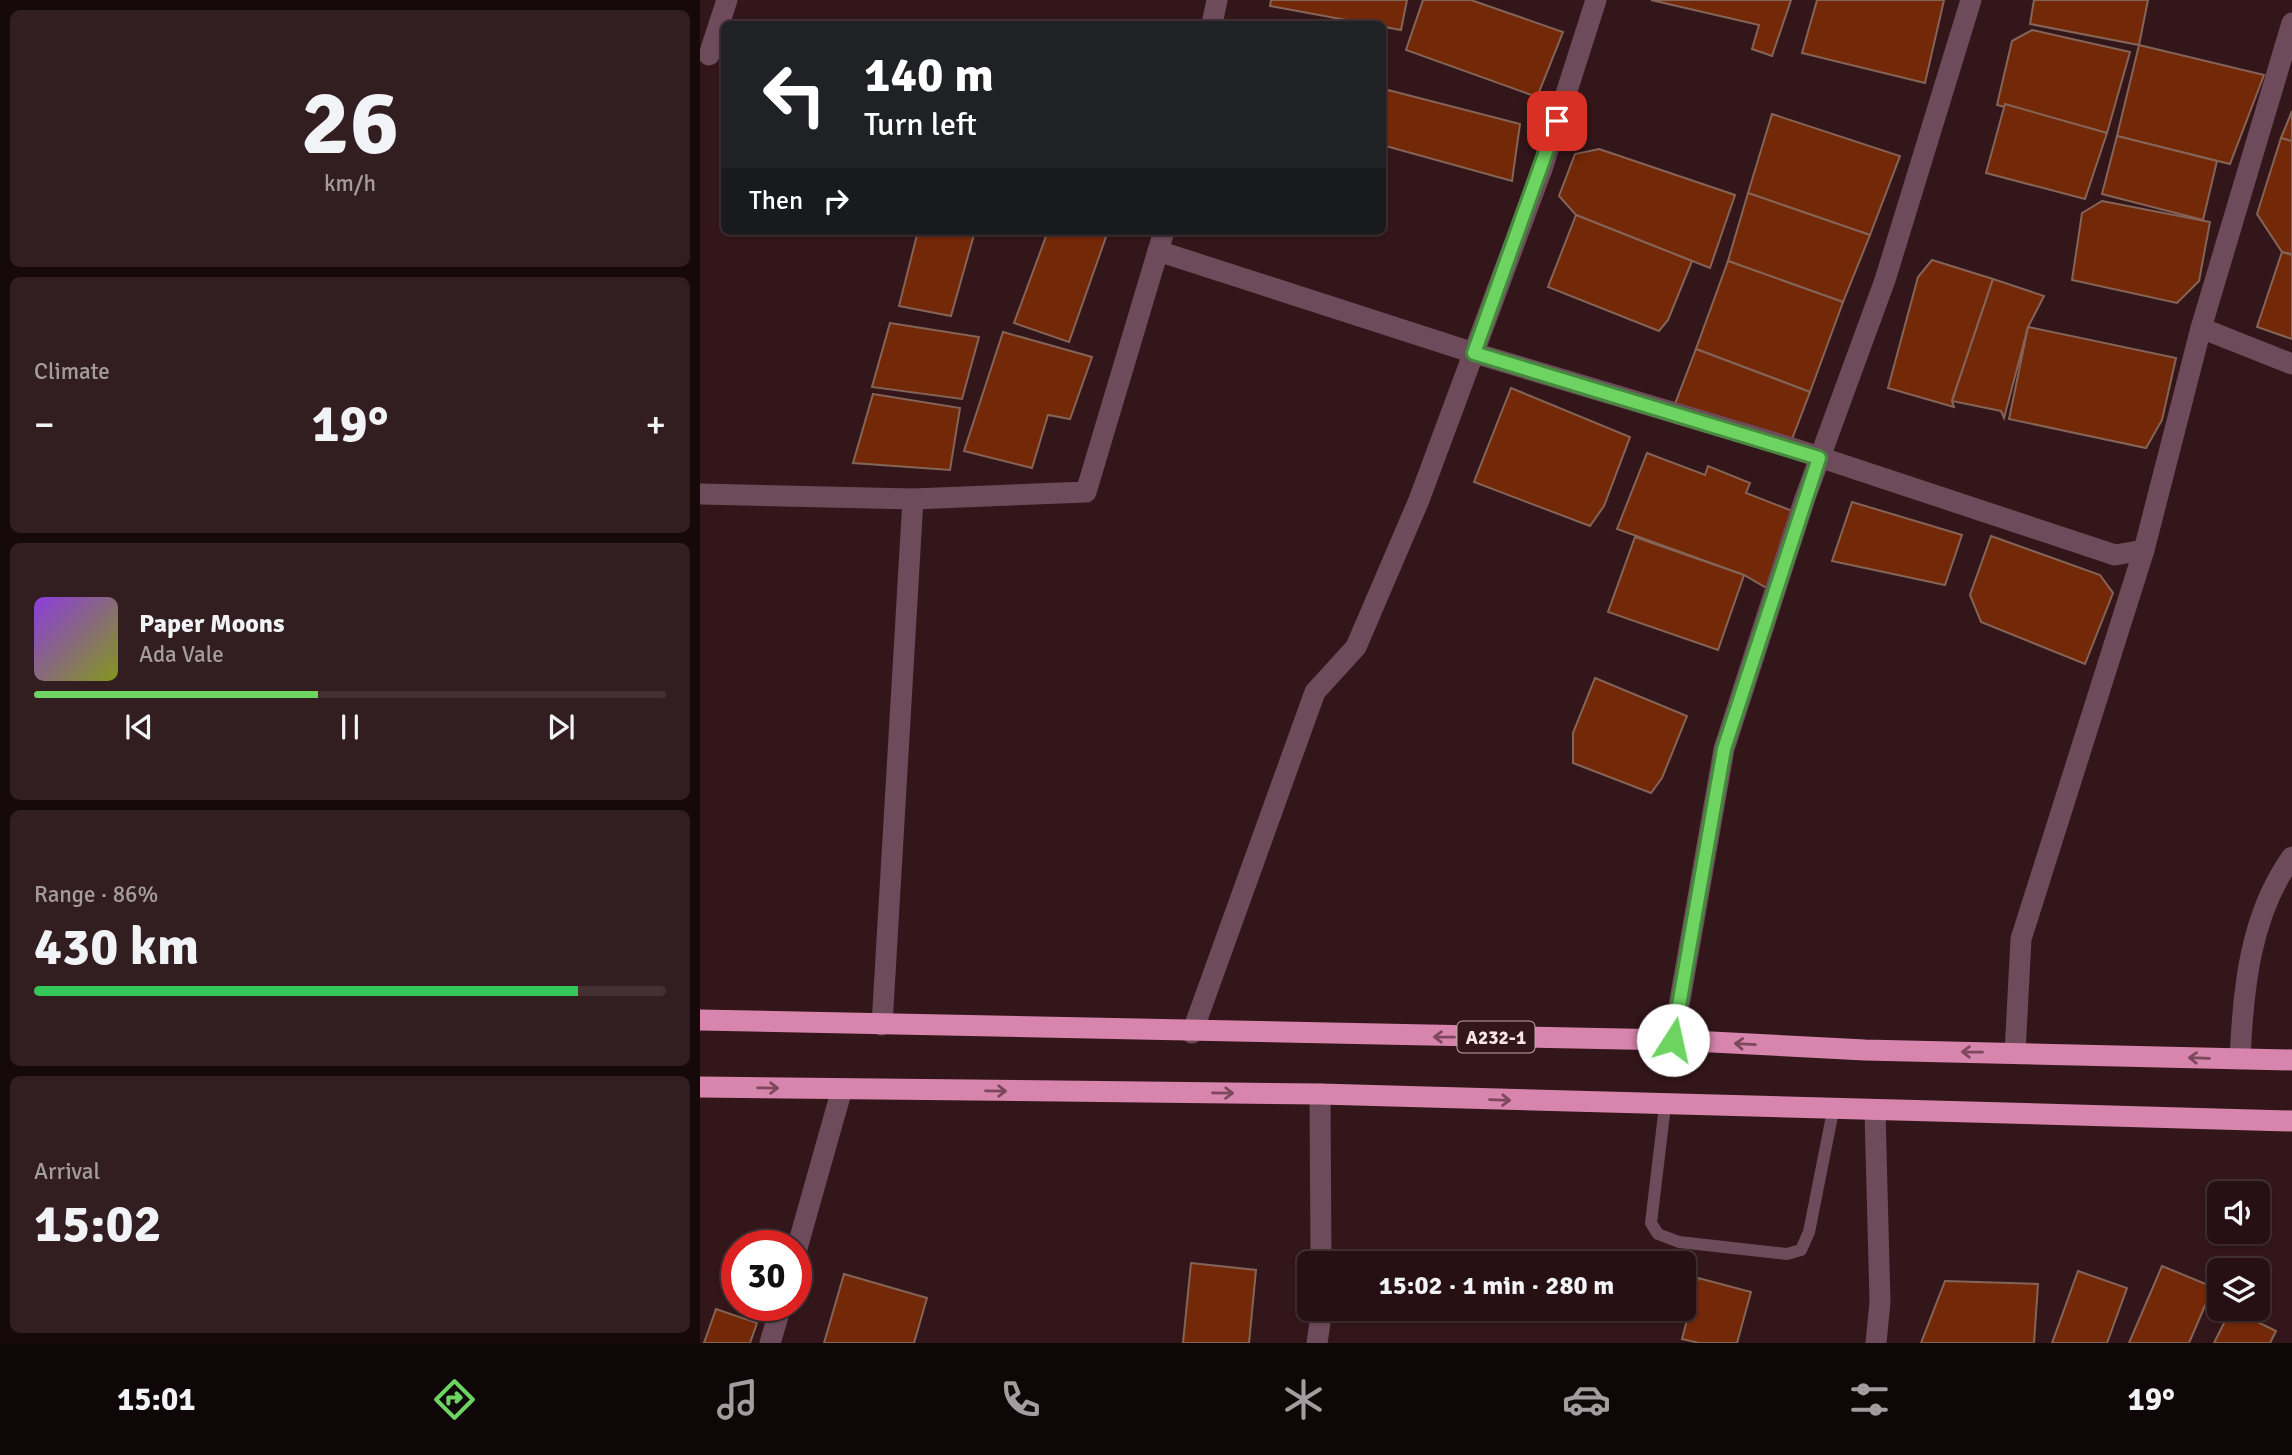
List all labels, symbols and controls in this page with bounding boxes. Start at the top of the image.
text: 140 m [864,45,994,105]
icon: left [749,49,840,140]
text: 26 [301,67,399,180]
pin [1527,91,1587,151]
icon: arrive [1538,102,1576,140]
text: Turn left [864,105,977,144]
text: km/h [324,169,376,198]
icon: right [817,182,855,220]
text: Then [749,185,803,217]
text: Climate [34,357,110,386]
text: 19° [312,392,388,456]
text: − [34,401,55,448]
text: + [645,401,666,448]
text: Paper Moons [139,608,285,640]
text: Ada Vale [139,640,224,669]
icon: previous [120,708,158,746]
icon: pause [331,708,369,746]
icon: next [542,708,580,746]
text: Range · 86% [34,880,158,909]
text: 430 km [34,915,199,979]
position arrow [1636,1003,1710,1077]
road number: A232-1 [1458,1021,1534,1052]
one-way arrow [1432,1030,1455,1043]
one-way arrow [1733,1037,1756,1050]
one-way arrow [1961,1045,1984,1059]
one-way arrow [2188,1051,2211,1064]
one-way arrow [756,1081,779,1095]
one-way arrow [984,1084,1007,1098]
one-way arrow [1211,1087,1234,1100]
one-way arrow [1488,1094,1511,1107]
text: Arrival [34,1157,100,1186]
map controls [2207,1181,2270,1321]
button: sound [2207,1181,2270,1244]
text: 15:02 [34,1192,162,1256]
speed limit sign: 30 [721,1230,812,1321]
button: layers [2207,1258,2270,1321]
text: 15:02 · 1 min · 280 m [1379,1270,1614,1302]
icon: directions [430,1375,479,1424]
icon: music [713,1375,762,1424]
icon: phone [996,1375,1045,1424]
icon: climate [1279,1375,1328,1424]
icon: car [1562,1375,1611,1424]
icon: filters [1845,1375,1894,1424]
text: 15:01 [117,1380,196,1419]
text: 19° [2128,1380,2175,1419]

